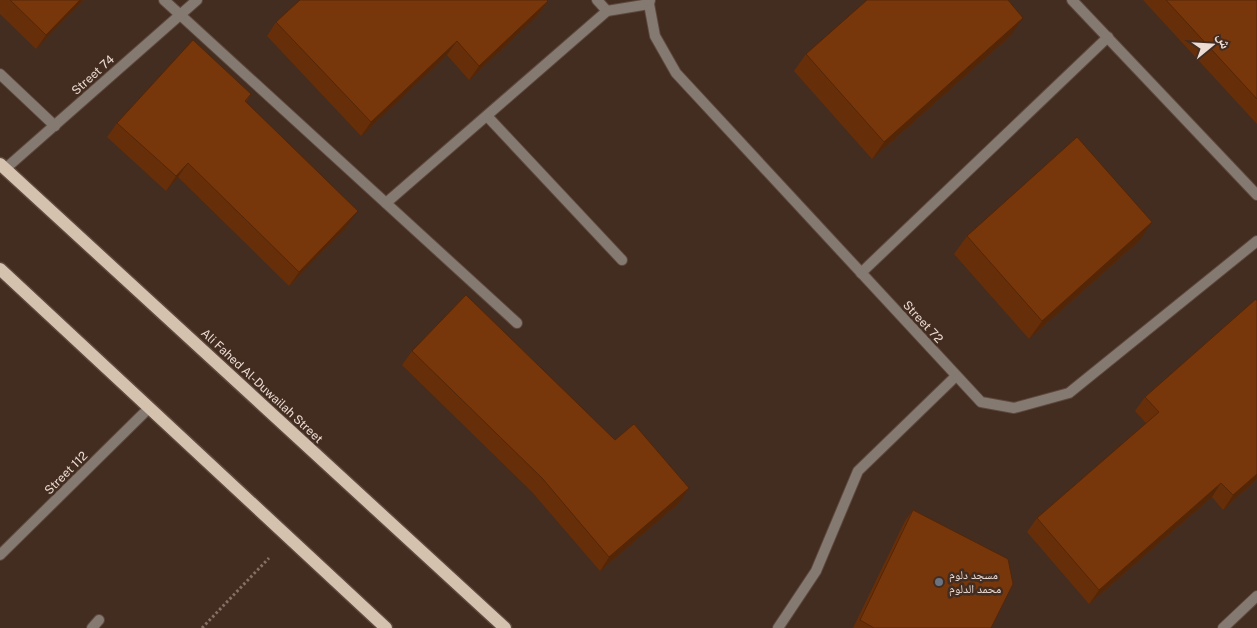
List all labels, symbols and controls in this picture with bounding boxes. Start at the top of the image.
north arrow [1187,20,1237,70]
text: ش [1214,31,1234,51]
street label: Street 74 [69,52,117,98]
street label: Street 72 [900,298,946,346]
street label: Ali Fahed Al-Duwailah Street [198,326,326,446]
street label: Street 112 [42,449,90,497]
place label: مسجد دلوم محمد الدلوم [949,568,1001,597]
marker: مسجد دلوم محمد الدلوم [933,576,945,588]

